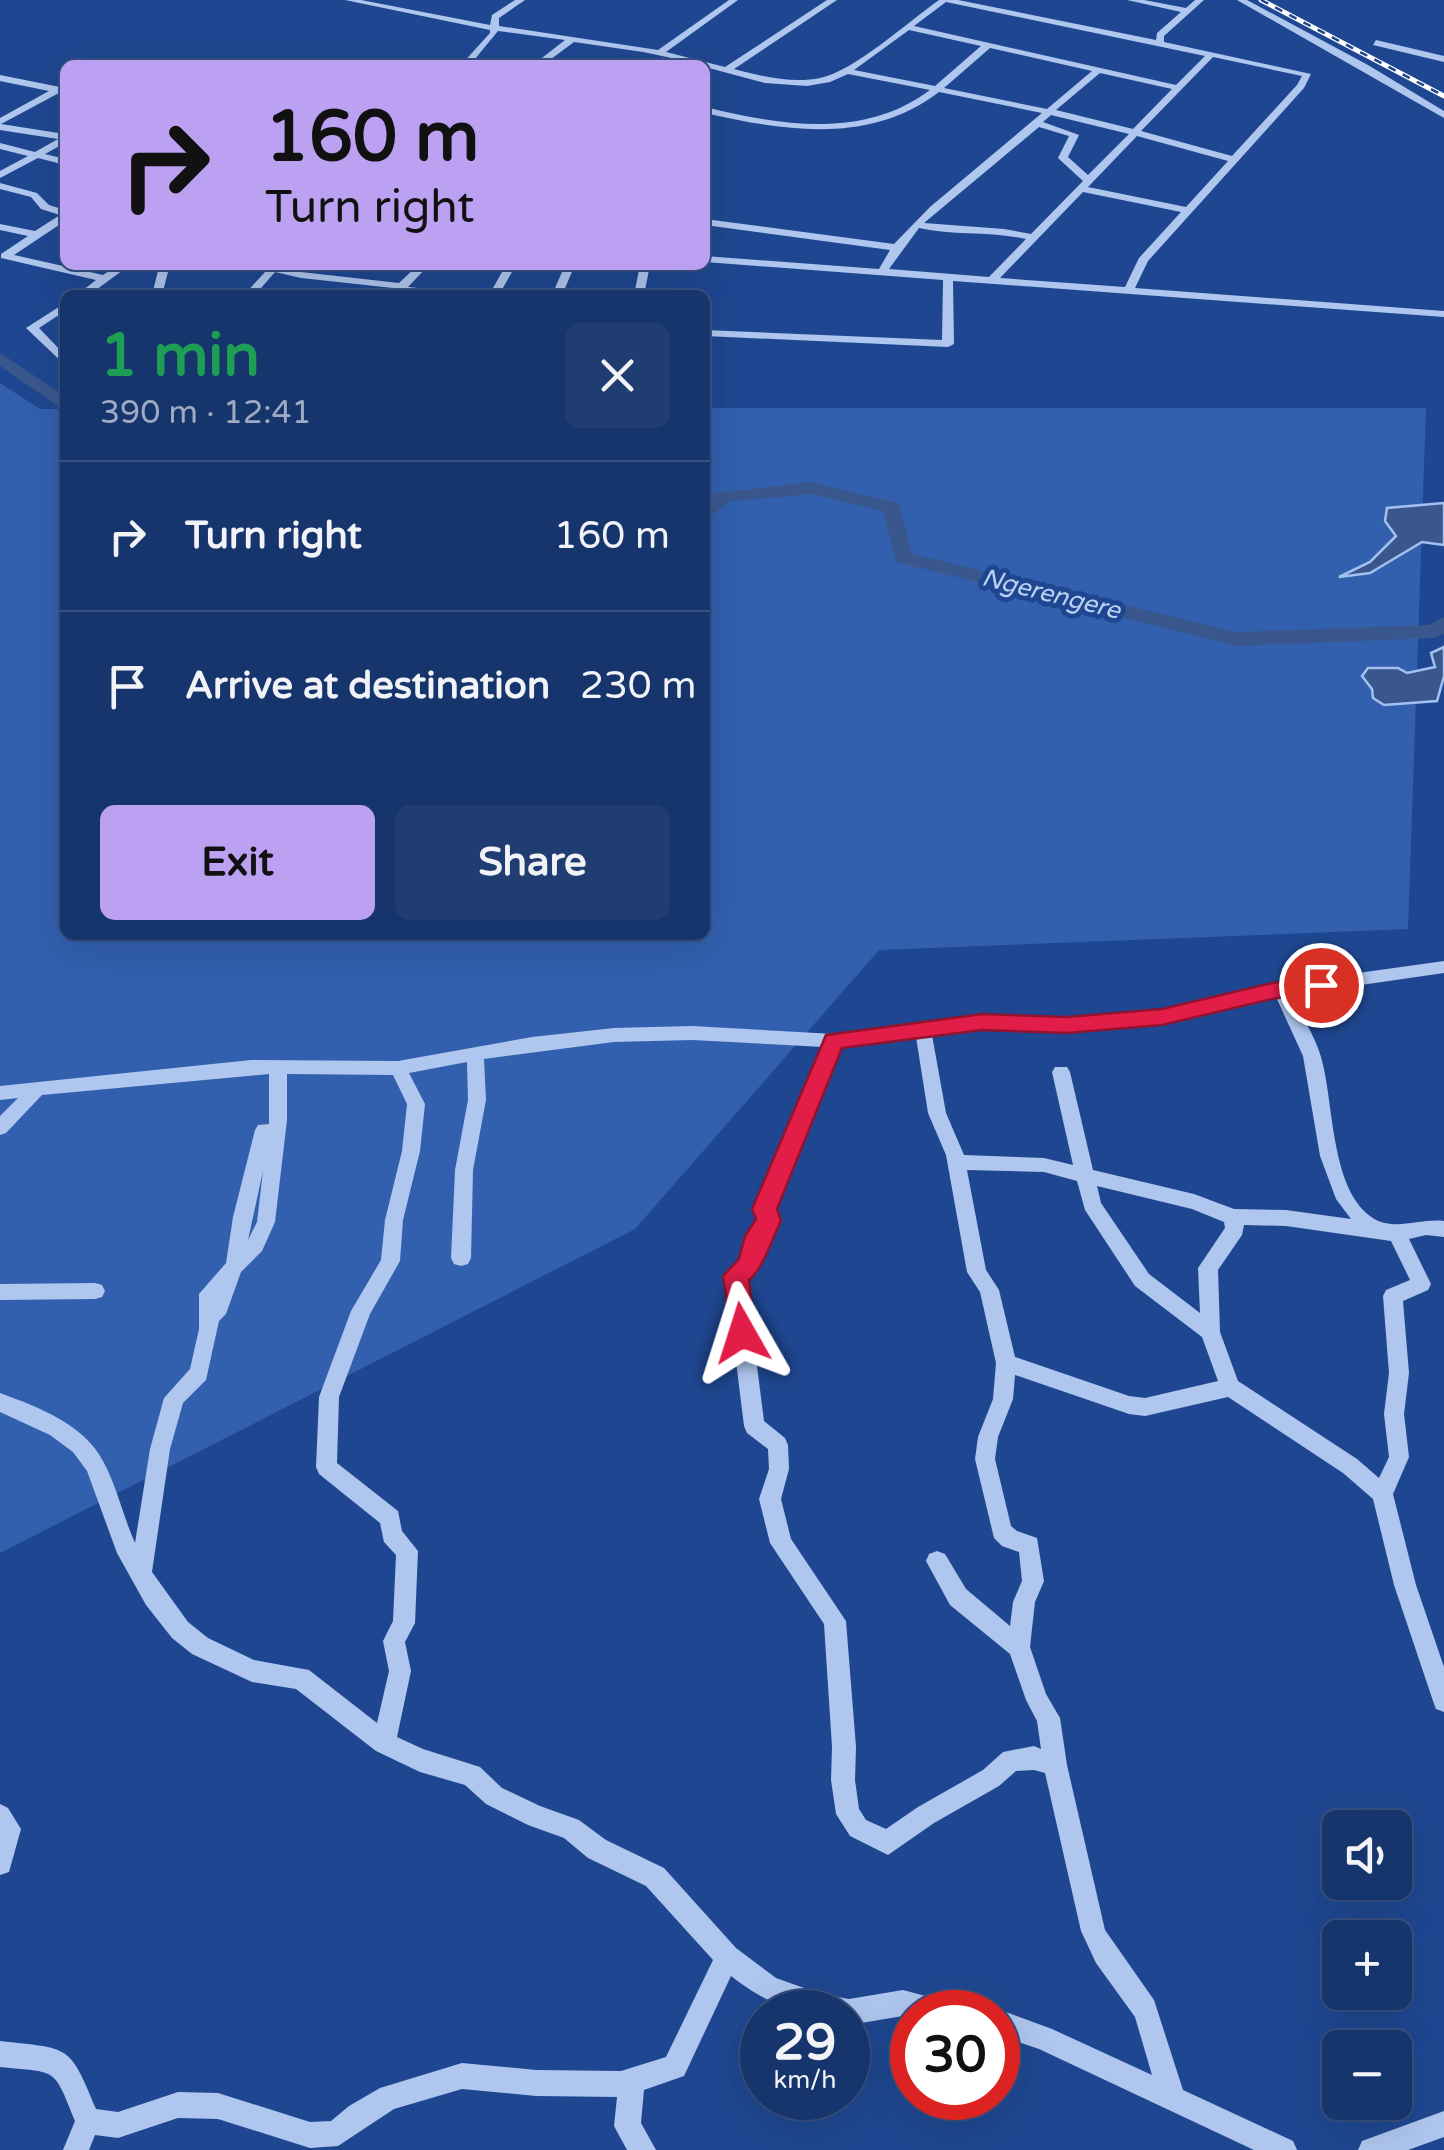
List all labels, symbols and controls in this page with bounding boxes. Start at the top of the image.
text: 160 m [265,96,479,180]
icon: right [100,100,230,230]
text: Turn right [265,181,474,235]
text: 1 min [100,320,260,392]
button: close [565,323,670,428]
text: 390 m · 12:41 [100,394,312,432]
icon: right [100,509,155,564]
text: Turn right [185,513,362,559]
text: 160 m [554,513,670,559]
water label: Ngerengere [979,562,1125,626]
icon: arrive [100,659,155,714]
text: Arrive at destination [185,663,550,709]
text: 230 m [580,663,696,709]
button: Exit [100,805,375,920]
button: Share [395,805,670,920]
pin [1279,943,1364,1028]
icon: arrive [1294,958,1349,1013]
position arrow [690,1281,794,1385]
map controls [1322,1810,1412,2120]
button: sound [1322,1810,1412,1900]
button: + [1322,1920,1412,2010]
speed limit sign: 30 [890,1990,1020,2120]
text: 29 [774,2013,836,2073]
button: − [1322,2030,1412,2120]
text: km/h [774,2065,836,2095]

